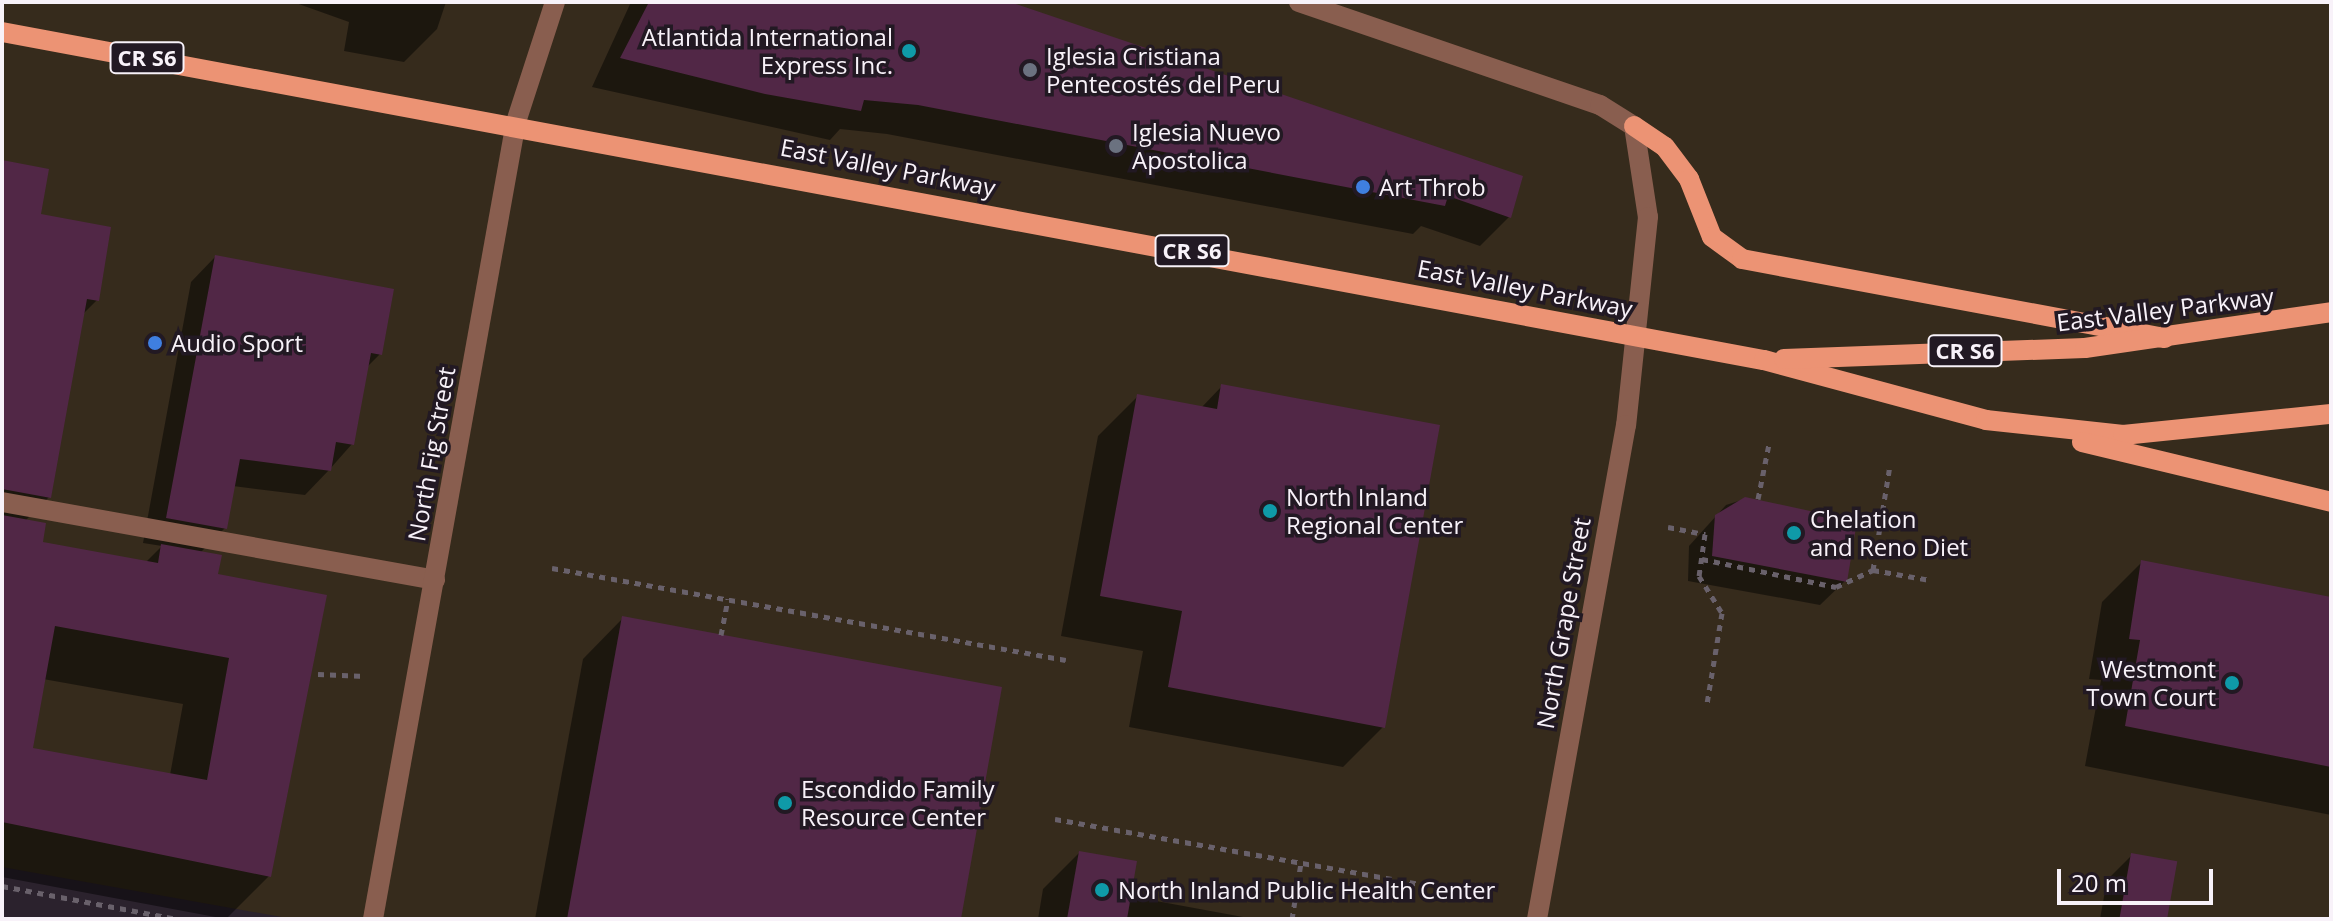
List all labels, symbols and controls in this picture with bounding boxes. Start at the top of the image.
place label: Atlantida International Express Inc. [642,23,893,79]
road number: CR S6 [109,40,185,76]
marker: Atlantida International Express Inc. [900,42,918,60]
place label: Iglesia Cristiana Pentecostés del Peru [1046,42,1281,98]
marker: Iglesia Cristiana Pentecostés del Peru [1021,61,1039,79]
place label: Iglesia Nuevo Apostolica [1132,118,1281,174]
street label: East Valley Parkway [778,132,998,202]
marker: Iglesia Nuevo Apostolica [1107,137,1125,155]
place label: Art Throb [1379,173,1486,201]
marker: Art Throb [1354,178,1372,196]
road number: CR S6 [1154,233,1230,269]
street label: East Valley Parkway [1415,253,1635,323]
street label: East Valley Parkway [2055,281,2275,337]
place label: Audio Sport [171,329,303,357]
road number: CR S6 [1927,333,2003,369]
marker: Audio Sport [146,334,164,352]
street label: North Fig Street [401,365,461,543]
place label: North Inland Regional Center [1286,483,1463,539]
marker: North Inland Regional Center [1261,502,1279,520]
place label: Chelation and Reno Diet [1810,505,1968,561]
street label: North Grape Street [1530,515,1596,731]
marker: Chelation and Reno Diet [1785,524,1803,542]
place label: Westmont Town Court [2086,655,2216,711]
marker: Westmont Town Court [2223,674,2241,692]
place label: Escondido Family Resource Center [801,775,995,831]
marker: Escondido Family Resource Center [776,794,794,812]
scale bar [2061,853,2217,903]
text: 20 m [2071,866,2127,899]
place label: North Inland Public Health Center [1118,876,1495,904]
marker: North Inland Public Health Center [1093,881,1111,899]

